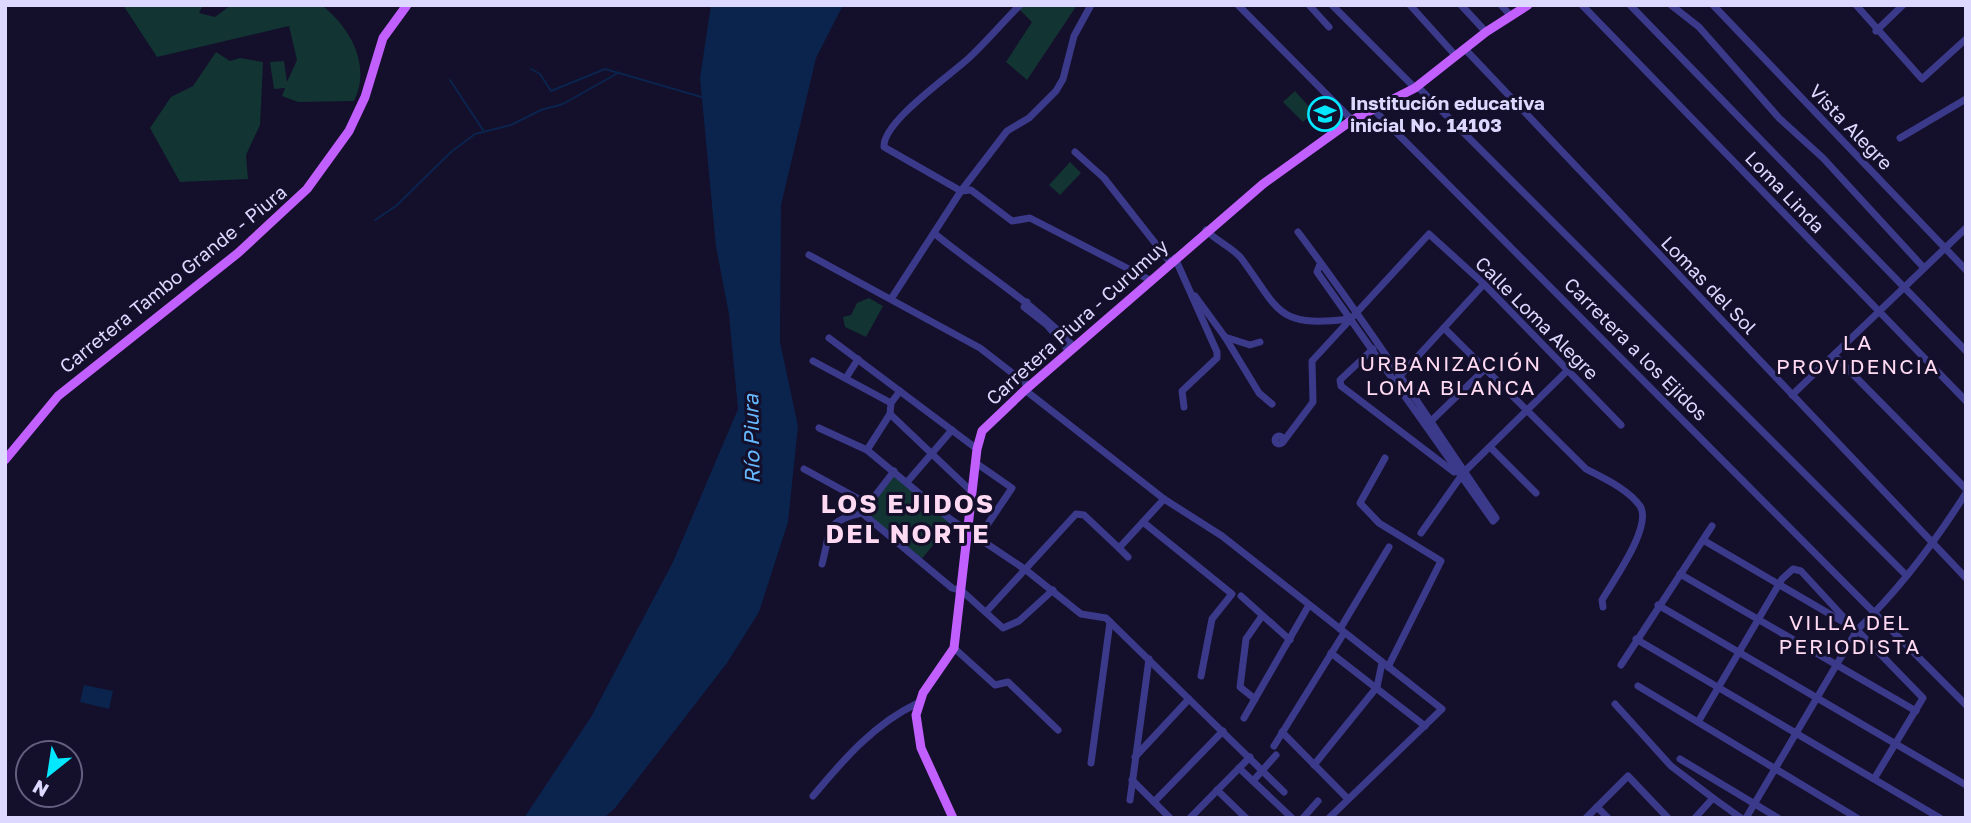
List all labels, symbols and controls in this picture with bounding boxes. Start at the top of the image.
street label: Vista Alegre [1805,79,1898,174]
place label: Institución educativa inicial No. 14103 [1350,91,1545,136]
school or university icon: Institución educativa inicial No. 14103 [1306,95,1344,133]
street label: Loma Linda [1741,146,1830,237]
street label: Carretera Tambo Grande - Piura [54,180,291,377]
street label: Lomas del Sol [1657,231,1762,339]
street label: Carretera Piura - Curumuy [981,234,1173,409]
street label: Calle Loma Alegre [1471,251,1604,384]
street label: Carretera a los Ejidos [1560,272,1713,425]
district label: LA PROVIDENCIA [1776,329,1940,379]
district label: URBANIZACIÓN LOMA BLANCA [1360,350,1542,400]
water label: Río Piura [737,393,765,484]
district label: LOS EJIDOS DEL NORTE [821,488,995,549]
district label: VILLA DEL PERIODISTA [1779,609,1921,659]
north arrow [14,739,84,809]
text: N [28,776,52,803]

